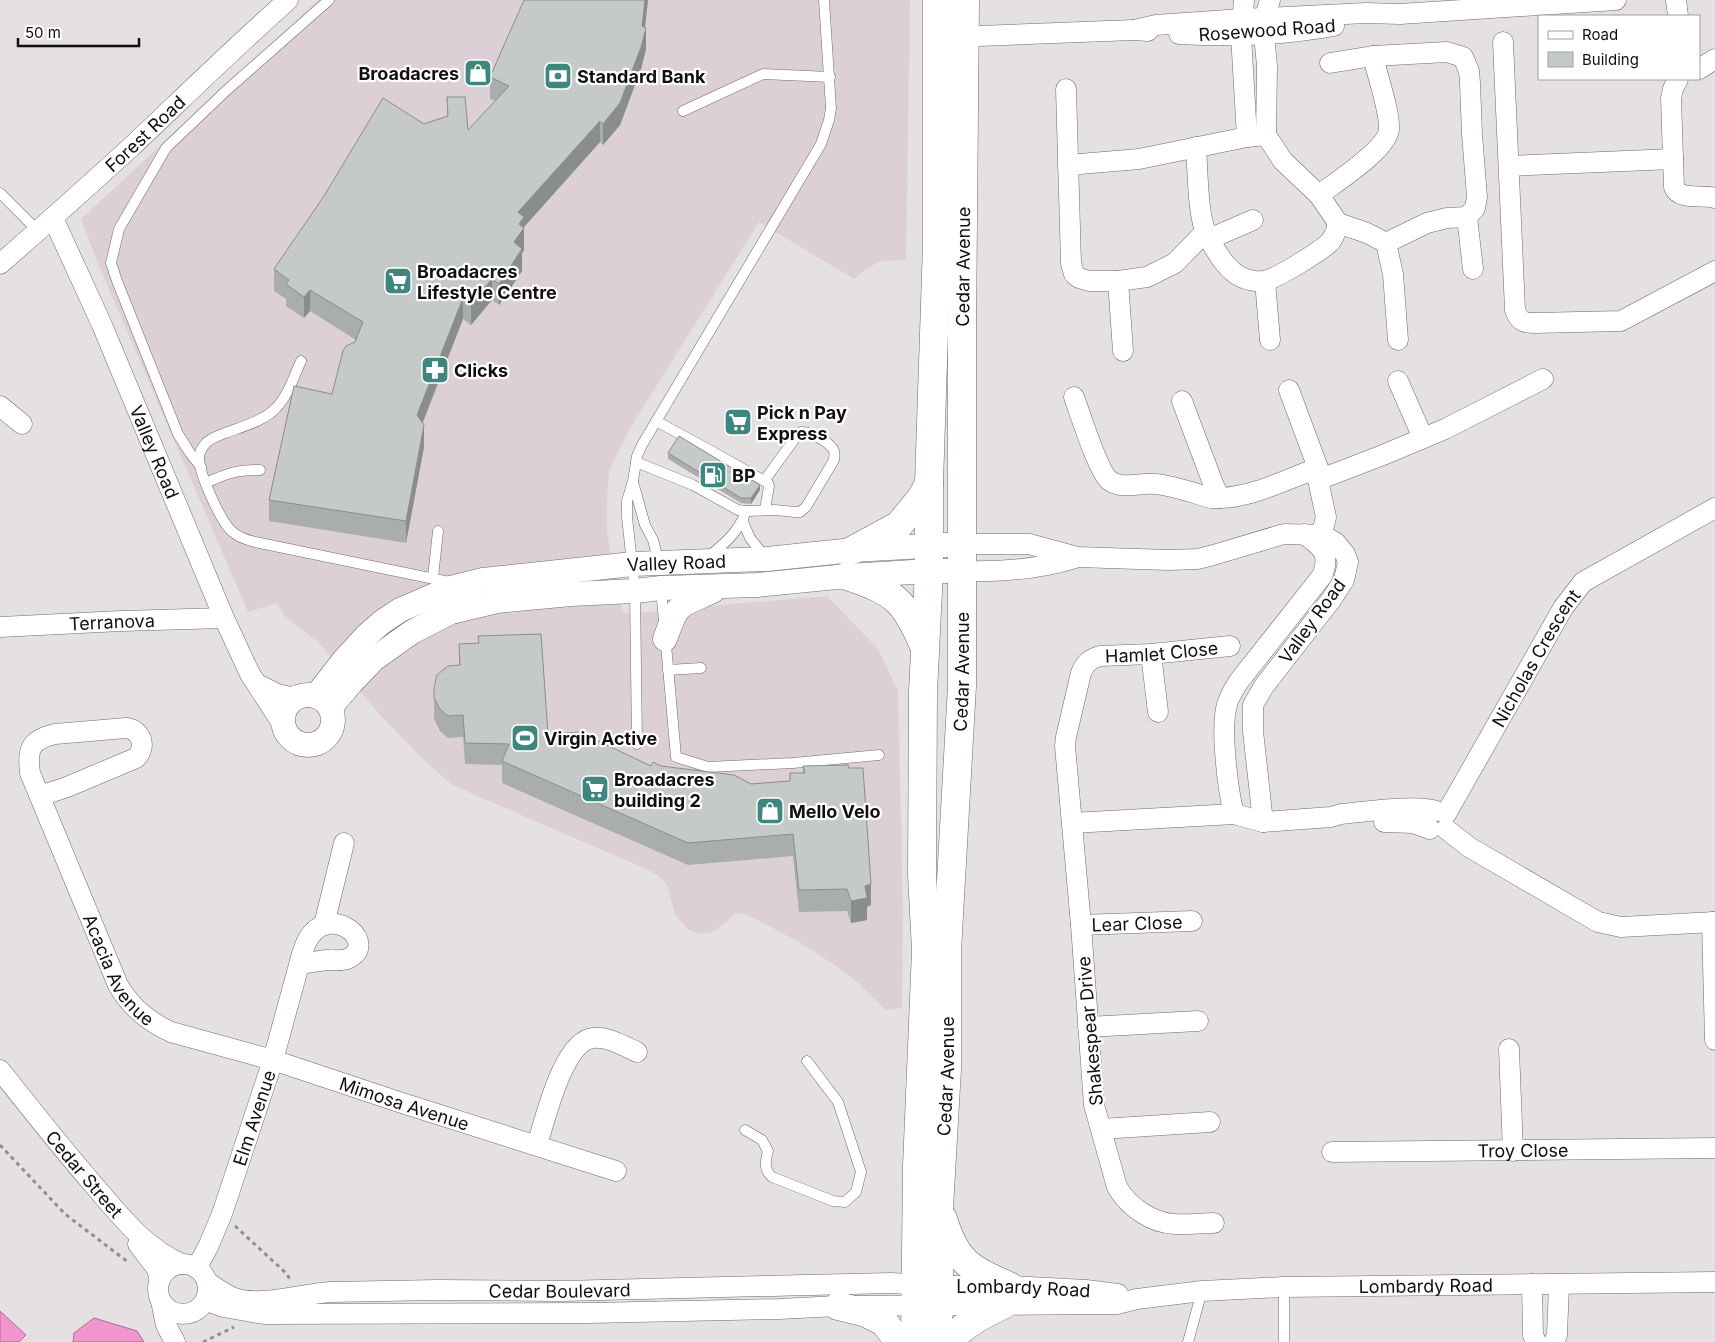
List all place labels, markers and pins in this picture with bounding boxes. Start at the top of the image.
shop icon: Broadacres [463,58,493,88]
bank icon: Standard Bank [543,61,573,91]
place label: Broadacres [358,63,459,84]
place label: Standard Bank [577,66,706,87]
place label: Broadacres Lifestyle Centre [417,261,557,303]
supermarket icon: Broadacres Lifestyle Centre [383,266,413,296]
pharmacy icon: Clicks [420,355,450,385]
place label: Clicks [454,360,508,381]
place label: Pick n Pay Express [757,402,847,444]
supermarket icon: Pick n Pay Express [723,407,753,437]
fuel station icon: BP [698,460,728,490]
place label: BP [732,465,756,486]
sports icon: Virgin Active [510,723,540,753]
place label: Virgin Active [544,728,657,749]
place label: Broadacres building 2 [614,769,715,811]
supermarket icon: Broadacres building 2 [580,774,610,804]
shop icon: Mello Velo [755,796,785,826]
place label: Mello Velo [789,801,881,822]

